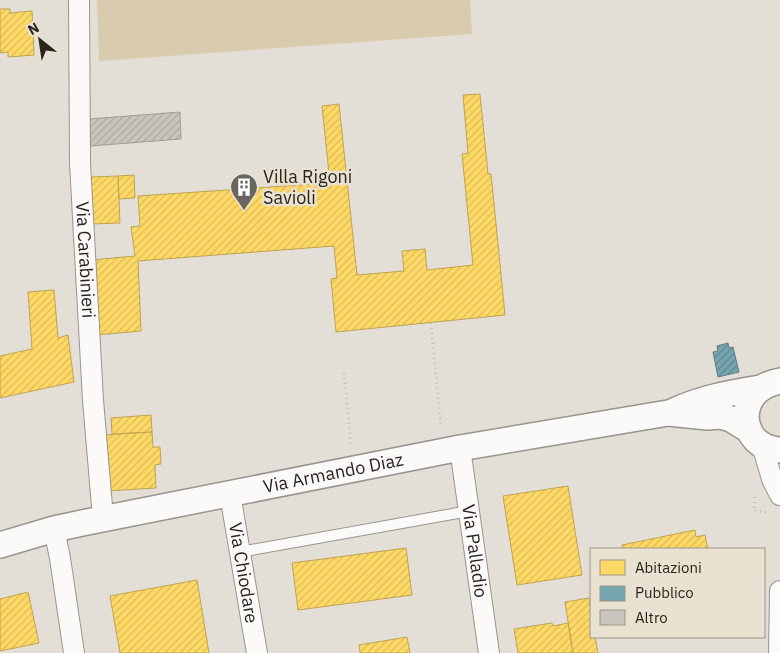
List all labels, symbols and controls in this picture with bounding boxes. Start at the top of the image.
north arrow [15,15,65,65]
text: N [25,18,42,39]
place label: Villa Rigoni Savioli [263,165,352,209]
building icon: Villa Rigoni Savioli [229,172,259,211]
street label: Via Carabinieri [71,201,100,319]
street label: Via Armando Diaz [261,448,405,498]
street label: Via Palladio [457,503,493,599]
street label: Via Chiodare [224,521,264,625]
legend [590,548,765,638]
text: Abitazioni [635,558,702,577]
text: Pubblico [635,583,694,602]
text: Altro [635,608,668,627]

